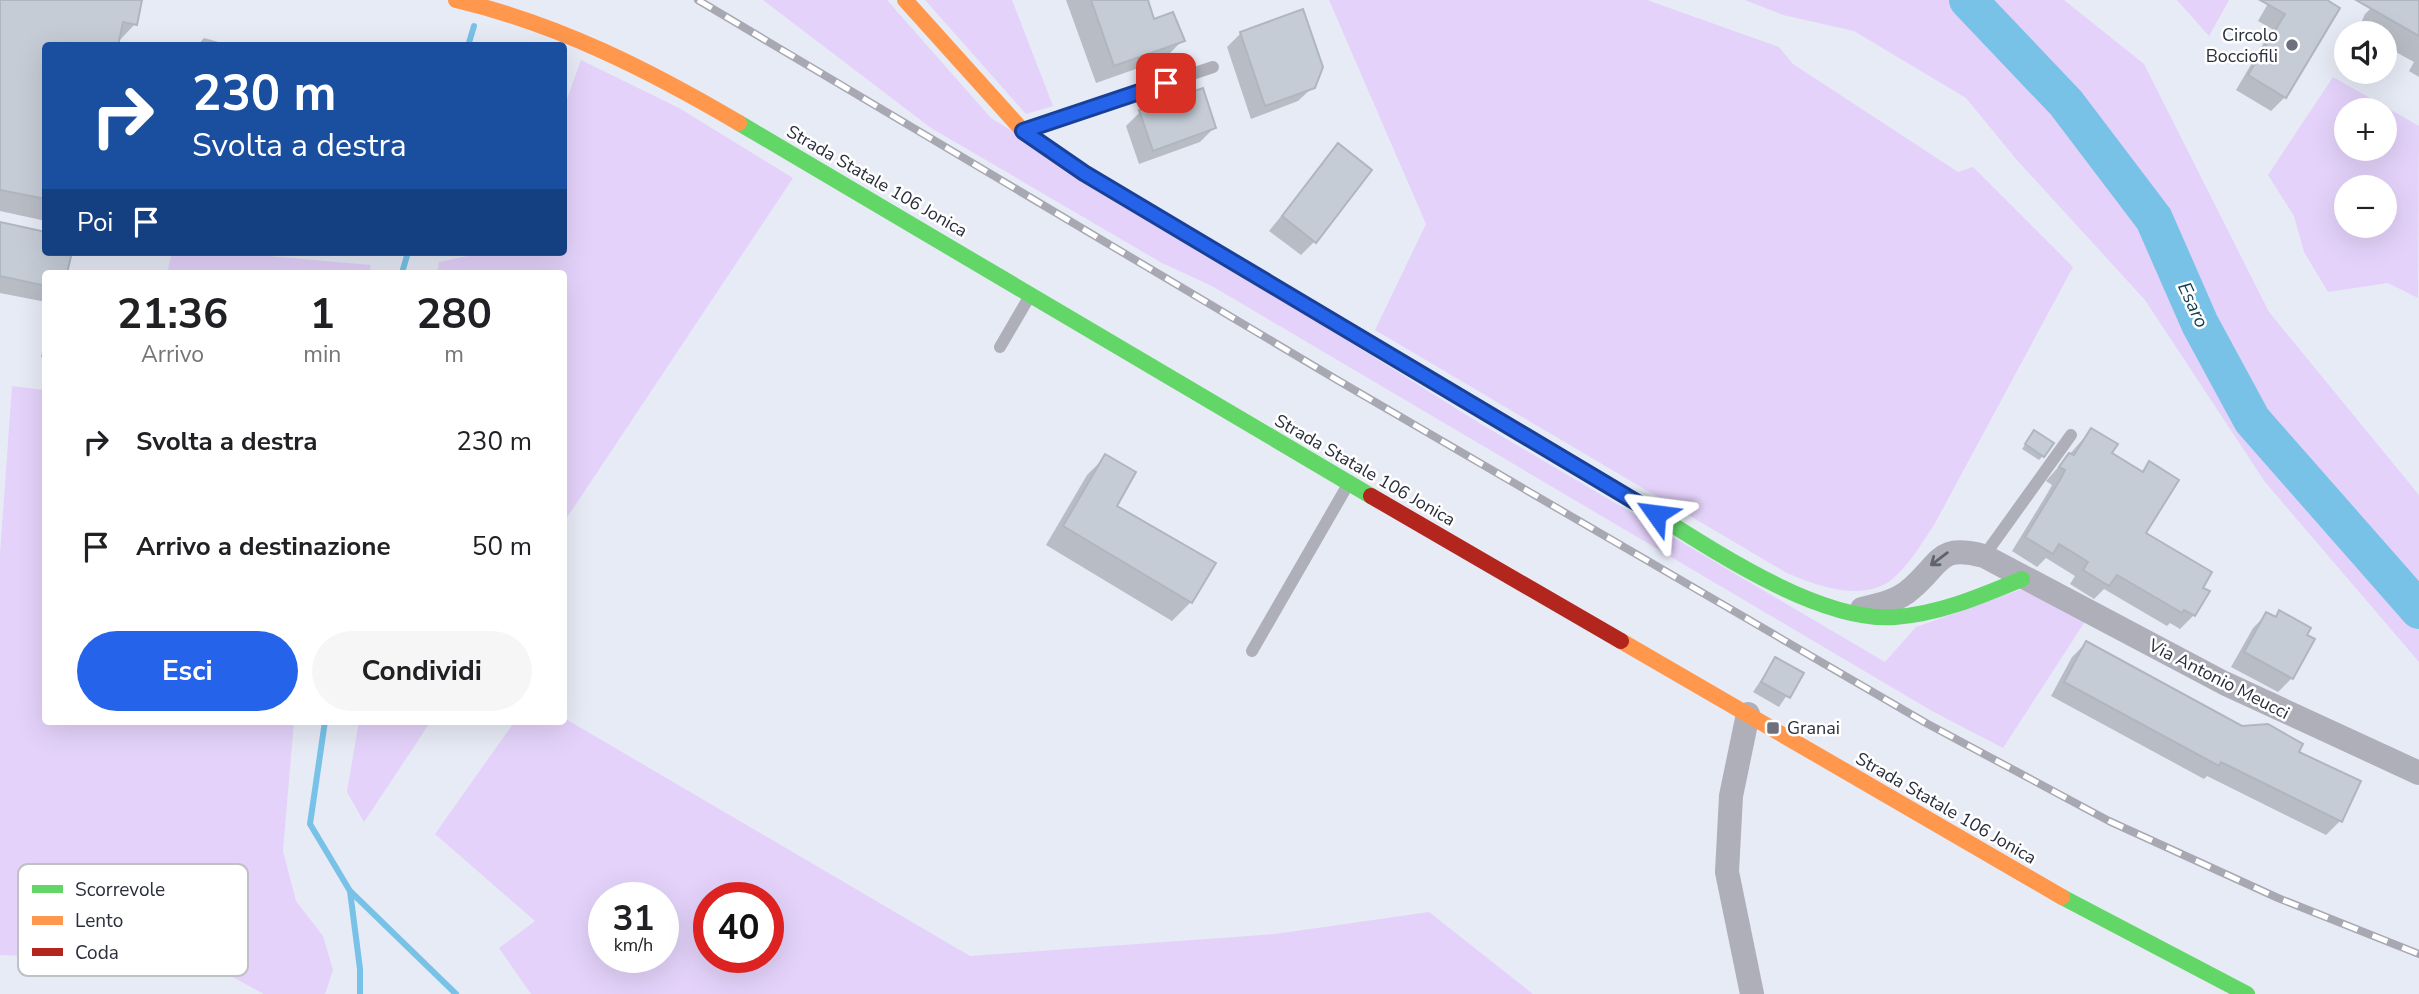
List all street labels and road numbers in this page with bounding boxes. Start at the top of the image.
street label: Strada Statale 106 Jonica [782,119,972,243]
street label: Strada Statale 106 Jonica [1270,408,1460,532]
street label: Via Antonio Meucci [2144,633,2294,725]
street label: Strada Statale 106 Jonica [1851,746,2041,870]

